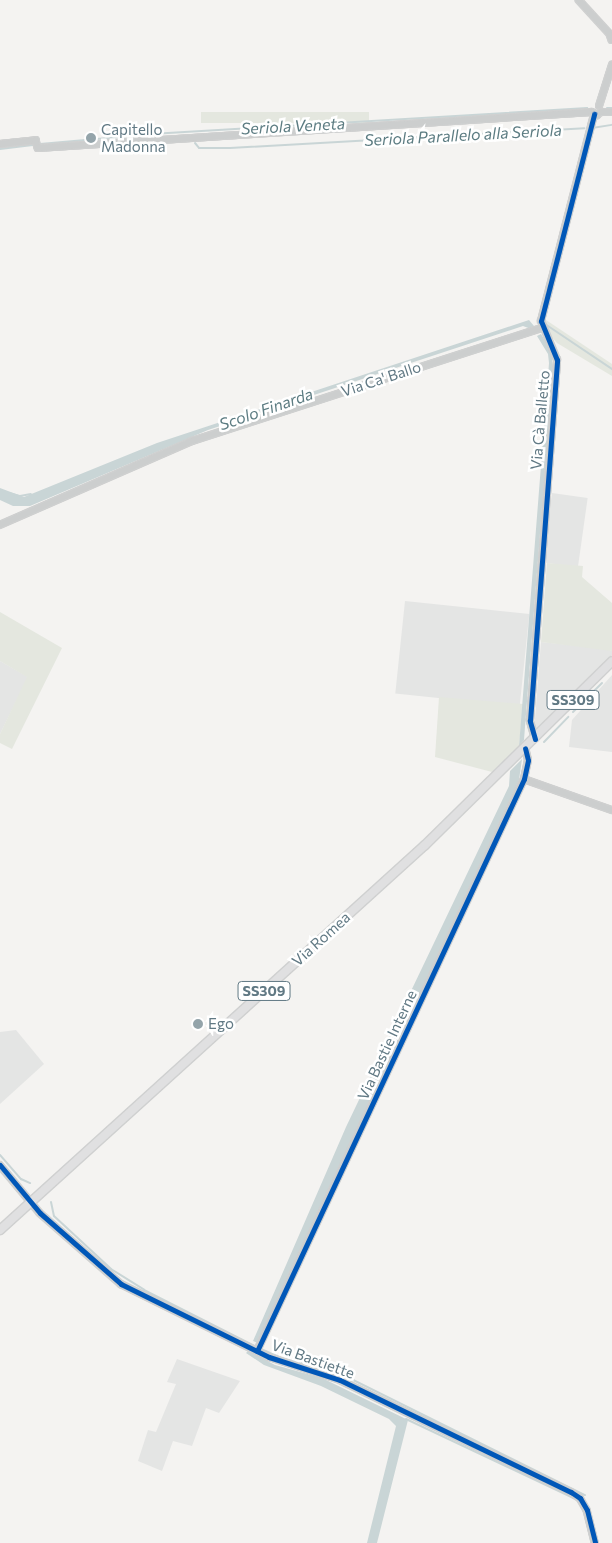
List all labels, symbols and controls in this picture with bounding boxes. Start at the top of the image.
water label: Seriola Veneta [240,114,346,138]
place label: Capitello Madonna [101,120,166,155]
water label: Seriola Parallelo alla Seriola [364,120,562,150]
marker: Capitello Madonna [85,132,97,144]
street label: Via Ca' Ballo [339,358,423,400]
street label: Via Cà Balletto [527,369,553,471]
water label: Scolo Finarda [217,384,315,434]
road number: SS309 [546,688,600,712]
street label: Via Romea [288,908,354,970]
road number: SS309 [236,979,292,1002]
street label: Via Bastie Interne [354,987,420,1103]
place label: Ego [208,1015,234,1033]
marker: Ego [192,1018,204,1030]
street label: Via Bastiette [269,1336,357,1382]

